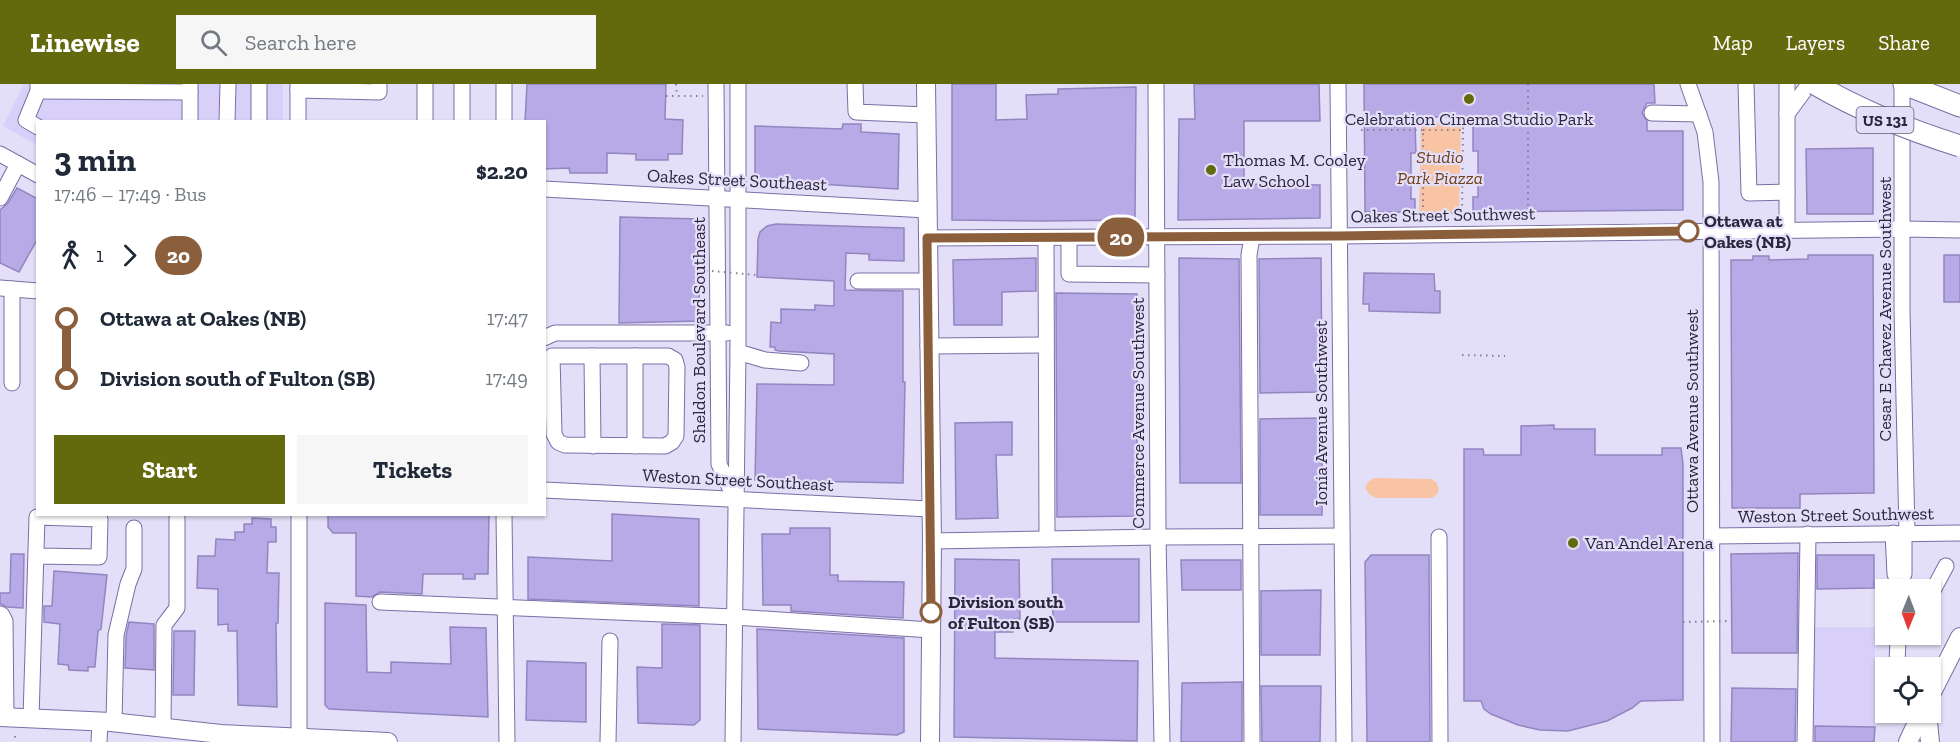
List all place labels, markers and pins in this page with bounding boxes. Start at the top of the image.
marker: Celebration Cinema Studio Park [1462,92,1476,106]
place label: Celebration Cinema Studio Park [1345,108,1594,130]
place label: Thomas M. Cooley Law School [1223,149,1366,192]
marker: Thomas M. Cooley Law School [1204,163,1218,177]
place label: Ottawa at Oakes (NB) [1704,210,1791,253]
marker: Ottawa at Oakes (NB) [1677,220,1699,242]
place label: Van Andel Arena [1584,532,1714,554]
marker: Van Andel Arena [1566,536,1580,550]
place label: Division south of Fulton (SB) [948,591,1064,634]
marker: Division south of Fulton (SB) [920,601,942,623]

